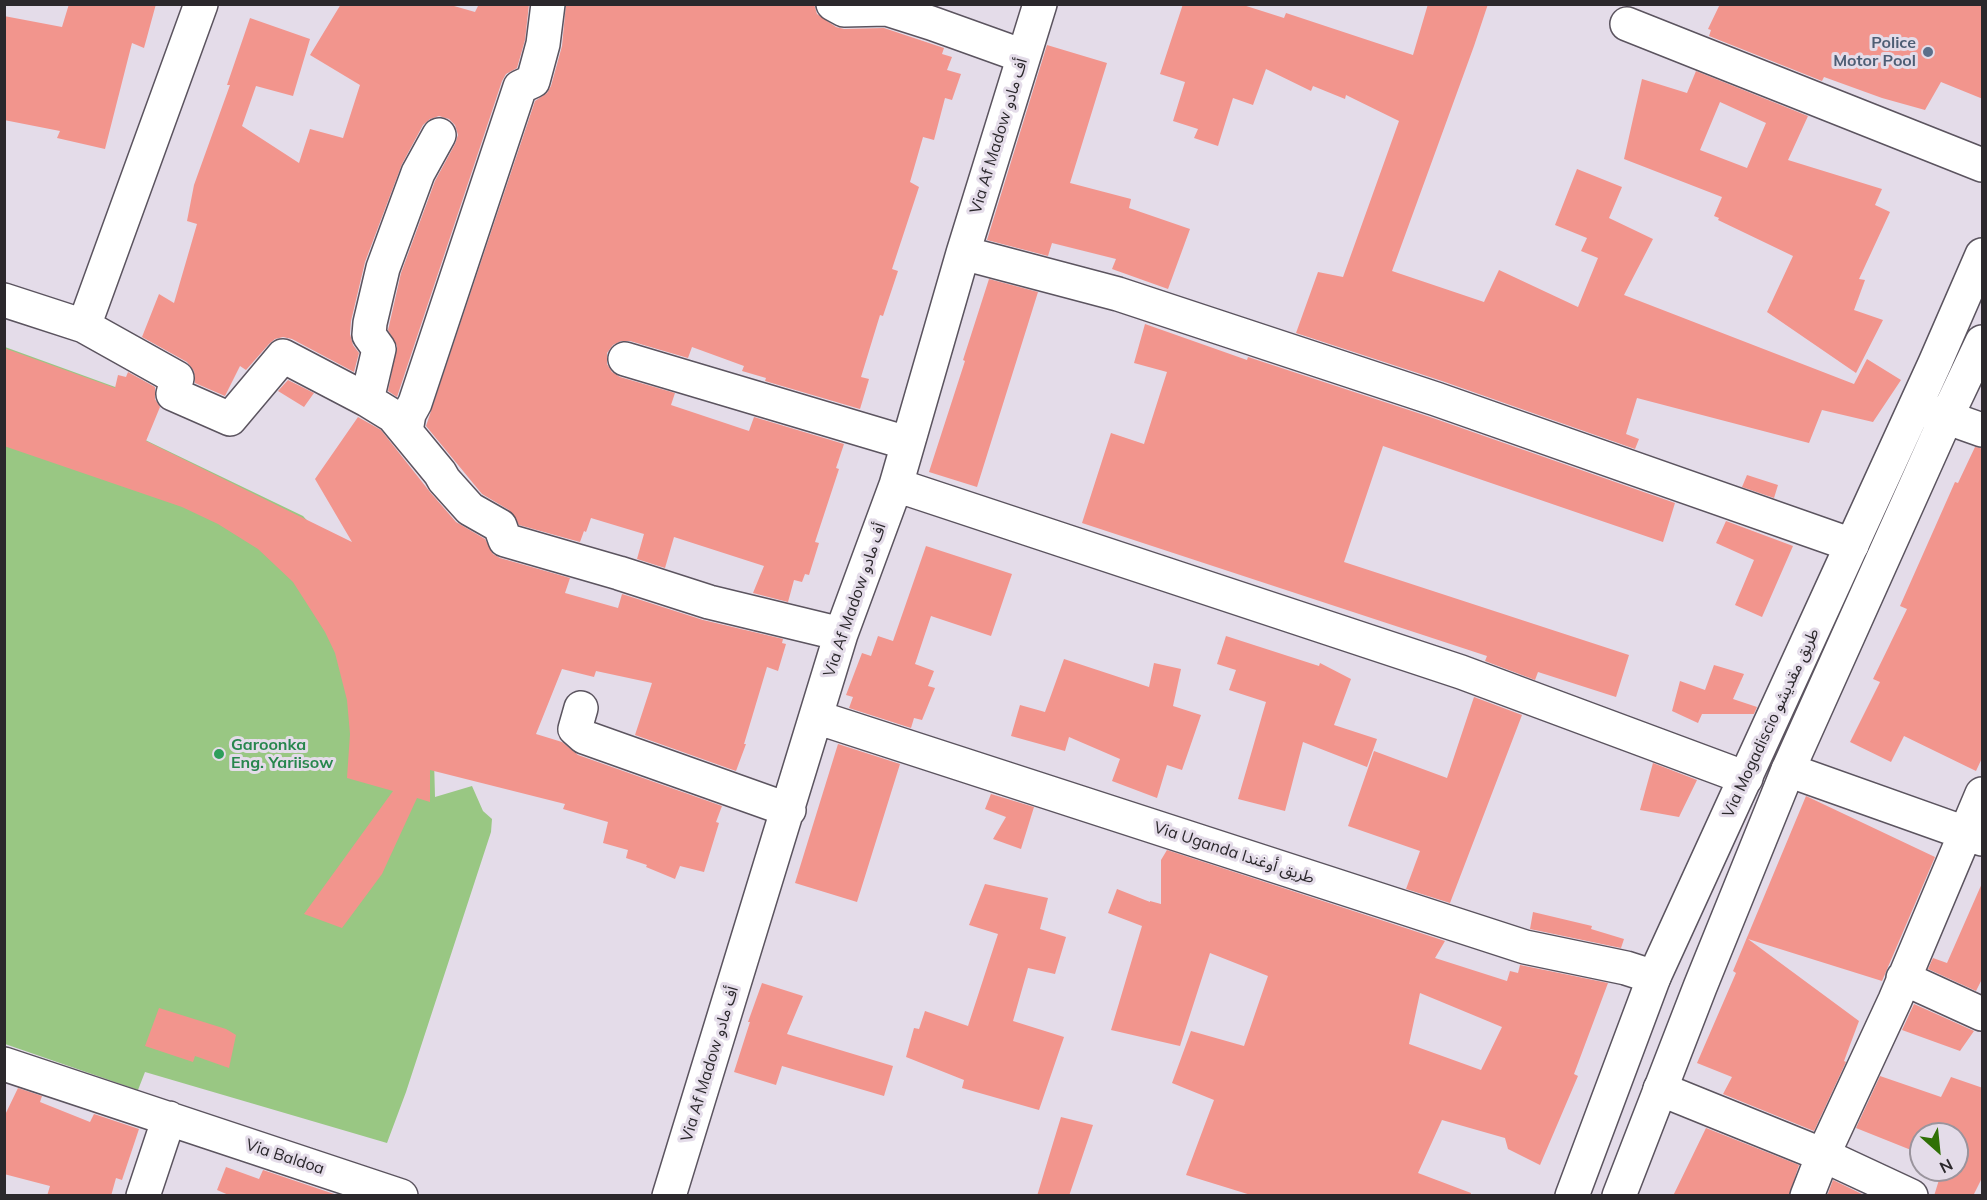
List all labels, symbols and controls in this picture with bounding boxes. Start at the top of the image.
place label: Police Motor Pool [1833,33,1916,71]
marker: Police Motor Pool [1921,45,1935,59]
street label: Via Af Madow أف مادو [966,56,1032,216]
street label: Via Af Madow أف مادو [820,521,890,679]
street label: Via Mogadiscio طريق مقديشو [1719,625,1823,821]
place label: Garoonka Eng. Yariisow [231,735,333,773]
marker: Garoonka Eng. Yariisow [212,747,226,761]
street label: Via Uganda طريق أوغندا [1151,818,1317,888]
street label: Via Af Madow أف مادو [677,984,743,1144]
north arrow [1909,1122,1969,1182]
street label: Via Baldoa [243,1135,327,1179]
text: N [1936,1155,1956,1178]

